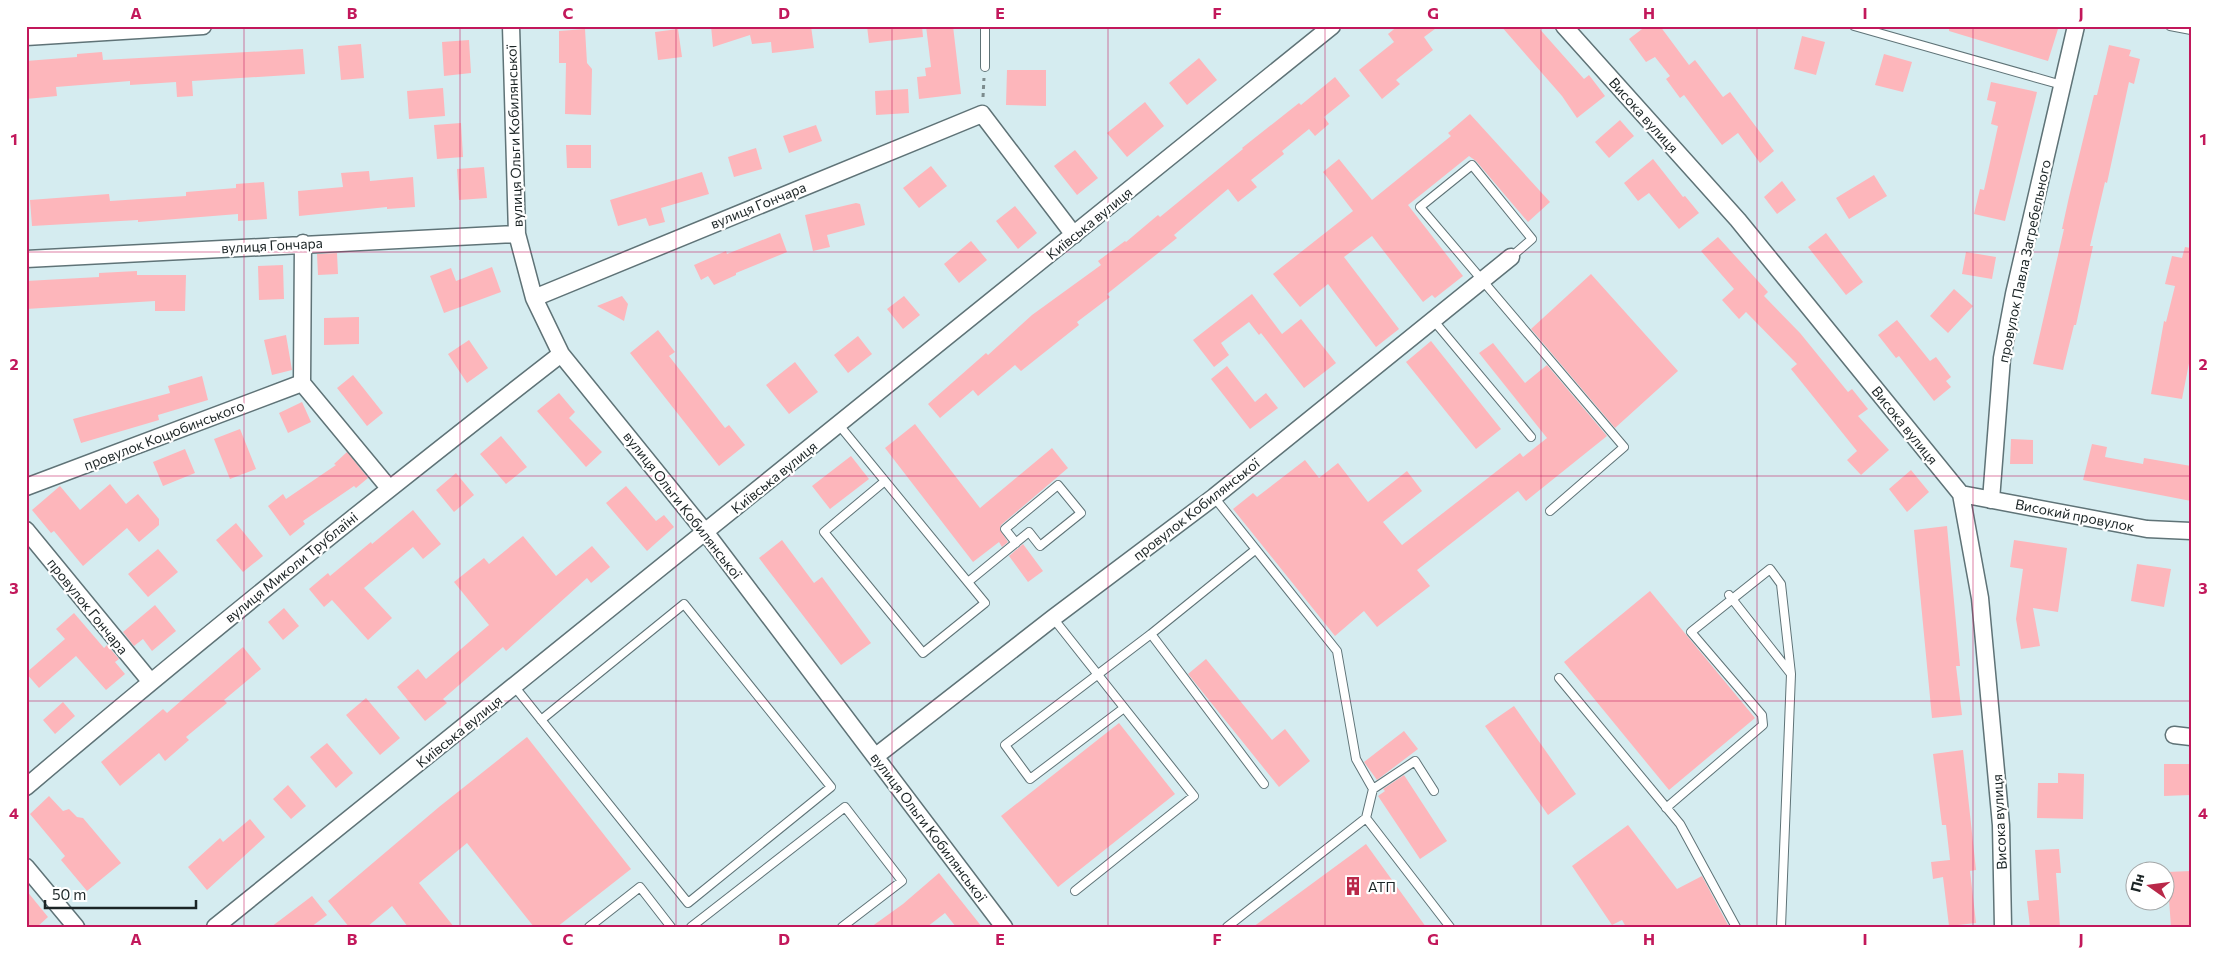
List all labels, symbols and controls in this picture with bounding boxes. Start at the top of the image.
text: A [130,3,142,22]
text: B [347,3,358,22]
text: C [563,3,574,22]
text: D [778,3,790,22]
text: E [995,3,1005,22]
text: F [1212,3,1222,22]
text: G [1427,3,1439,22]
text: H [1643,3,1655,22]
text: I [1862,3,1868,22]
text: J [2078,3,2084,22]
street label: вулиця Ольги Кобилянської [502,44,526,227]
street label: Висока вулиця [1606,74,1682,156]
text: 1 [10,129,18,148]
text: 1 [2199,129,2207,148]
street label: провулок Павла Загребельного [1994,158,2054,364]
street label: вулиця Гончара [708,178,808,232]
street label: Київська вулиця [1043,183,1135,263]
street label: вулиця Гончара [221,234,323,256]
text: 2 [9,354,19,373]
text: 2 [2198,354,2208,373]
street label: Висока вулиця [1868,383,1942,467]
street label: провулок Коцюбинського [81,396,247,474]
street label: вулиця Ольги Кобилянської [620,428,746,582]
street label: Київська вулиця [728,437,820,517]
street label: провулок Кобилянської [1129,454,1263,564]
street label: Високий провулок [2014,495,2137,535]
street label: вулиця Миколи Трублаїні [221,508,361,626]
street label: провулок Гончара [44,555,132,657]
text: 3 [9,578,19,597]
text: 3 [2198,578,2208,597]
street label: Київська вулиця [413,691,505,771]
street label: вулиця Ольги Кобилянської [867,749,991,905]
street label: Висока вулиця [1988,774,2010,870]
text: 4 [9,803,19,822]
text: 4 [2198,803,2208,822]
north arrow [2124,860,2174,910]
text: Пн [2126,872,2147,894]
building icon: АТП [1342,875,1364,897]
scale bar [45,878,196,910]
place label: АТП [1368,878,1396,895]
text: 50 m [52,885,86,903]
text: A [130,929,142,948]
text: B [347,929,358,948]
text: C [563,929,574,948]
text: D [778,929,790,948]
text: E [995,929,1005,948]
text: F [1212,929,1222,948]
text: G [1427,929,1439,948]
text: H [1643,929,1655,948]
text: I [1862,929,1868,948]
text: J [2078,929,2084,948]

